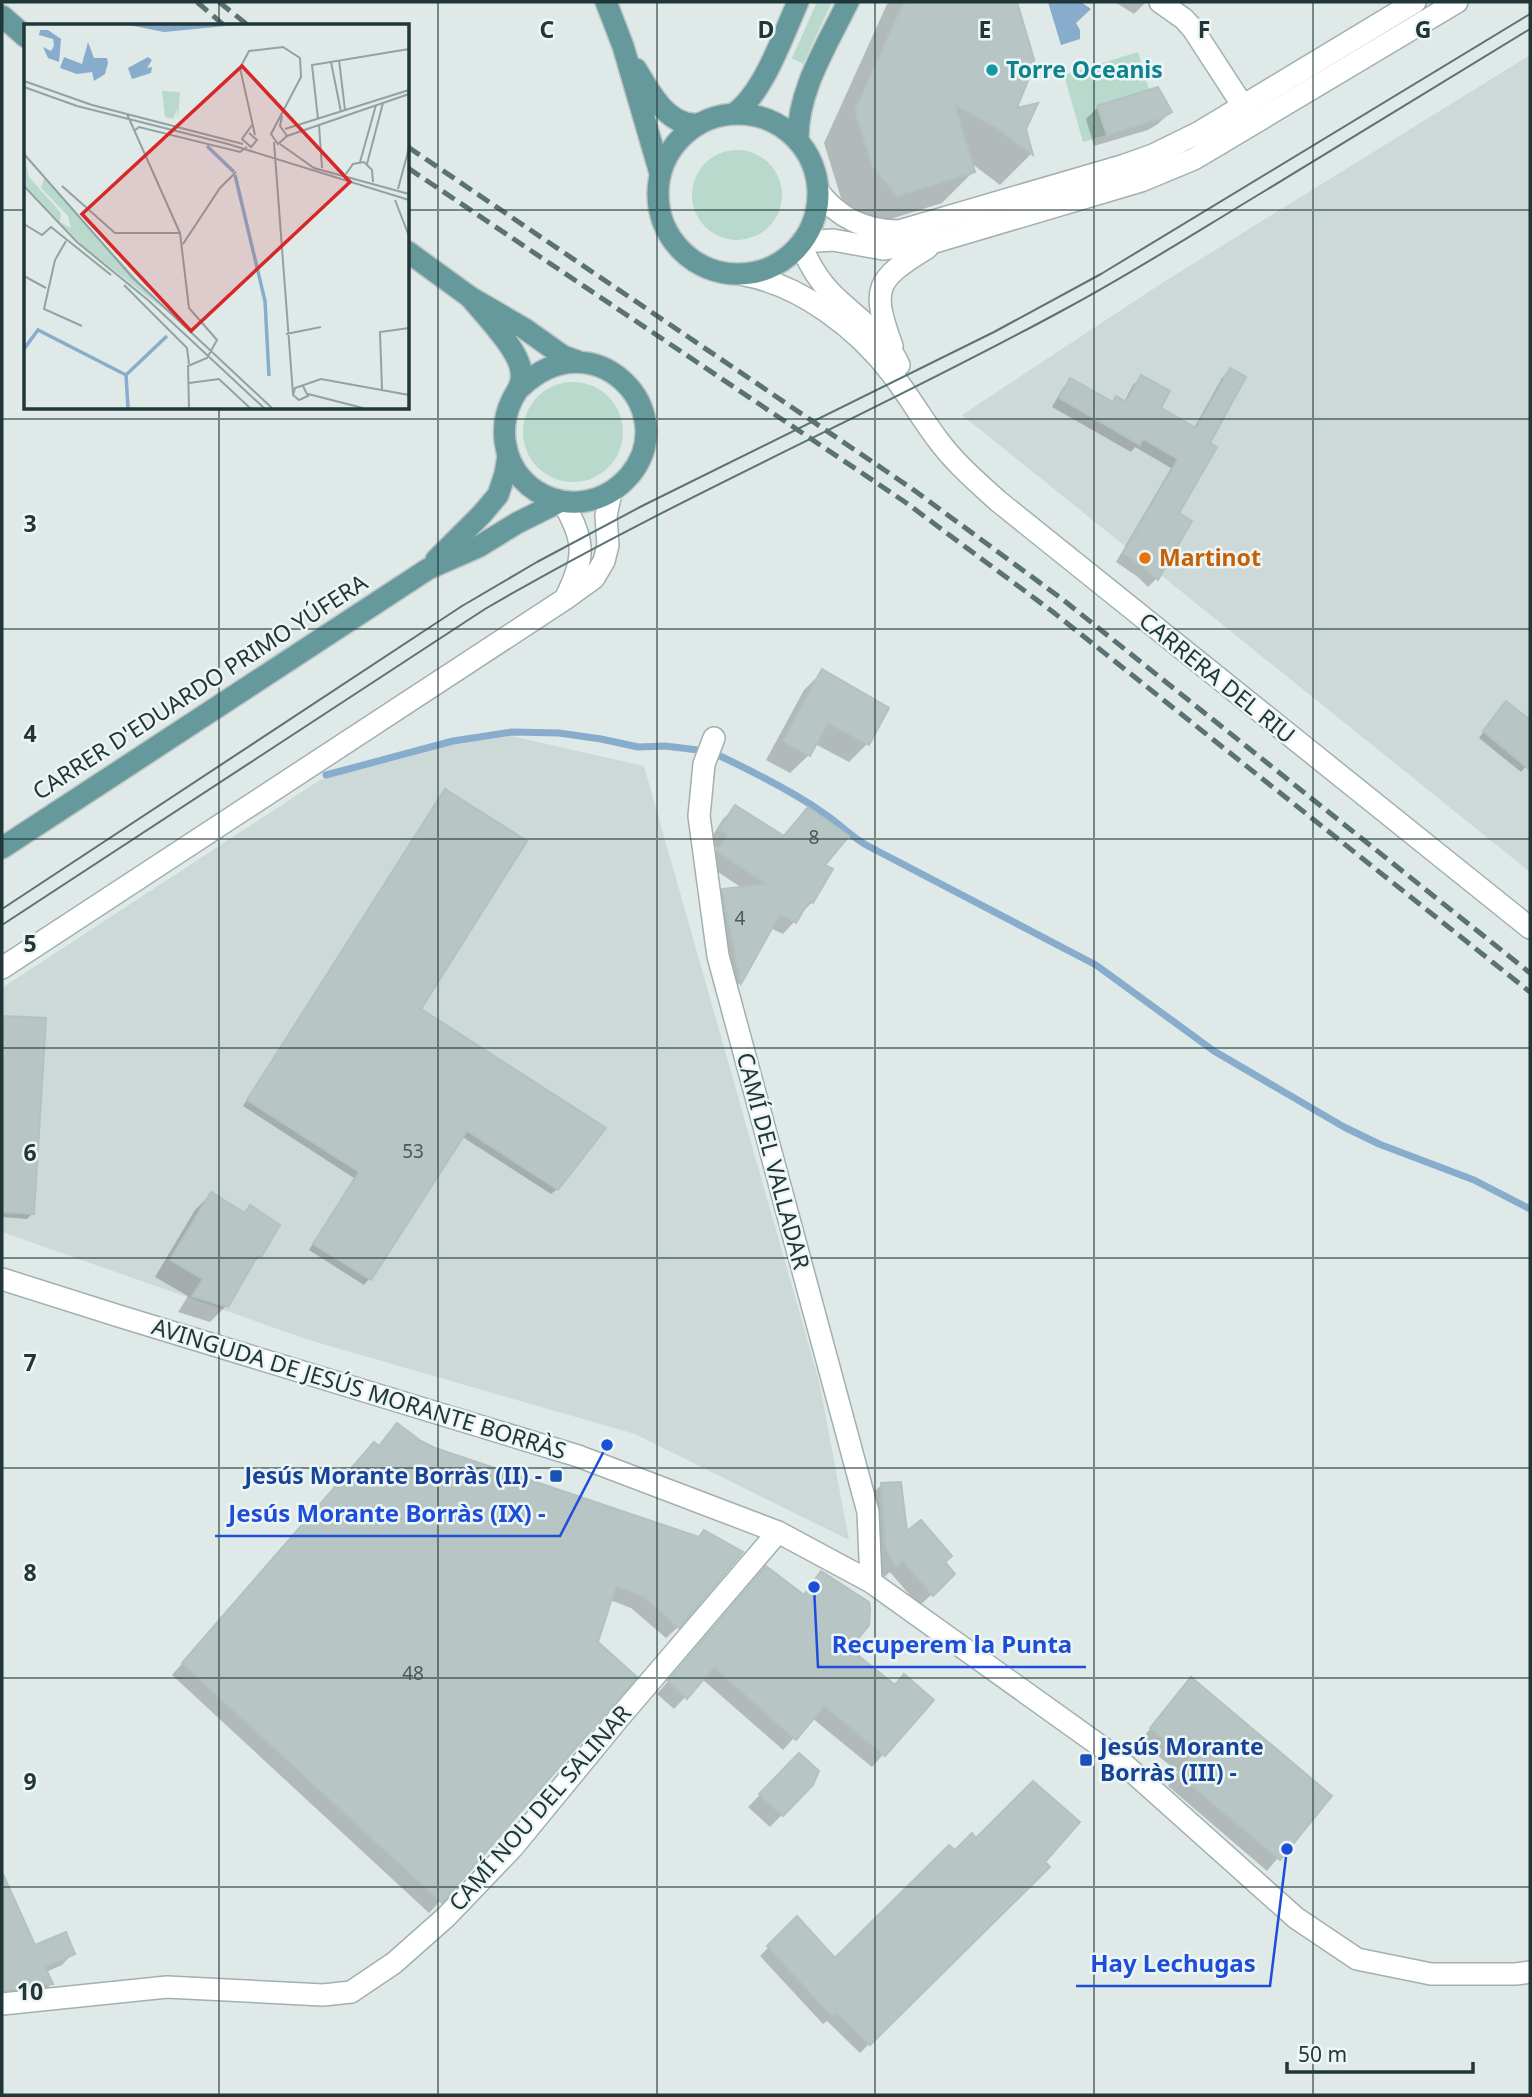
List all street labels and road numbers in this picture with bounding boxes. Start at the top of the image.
street label: CARRER D'EDUARDO PRIMO YÚFERA [26,566,373,807]
street label: CARRERA DEL RIU [1133,604,1302,750]
street label: CAMÍ DEL VALLADAR [730,1049,818,1273]
street label: AVINGUDA DE JESÚS MORANTE BORRÀS [148,1310,570,1466]
street label: CAMÍ NOU DEL SALINAR [441,1697,638,1917]

